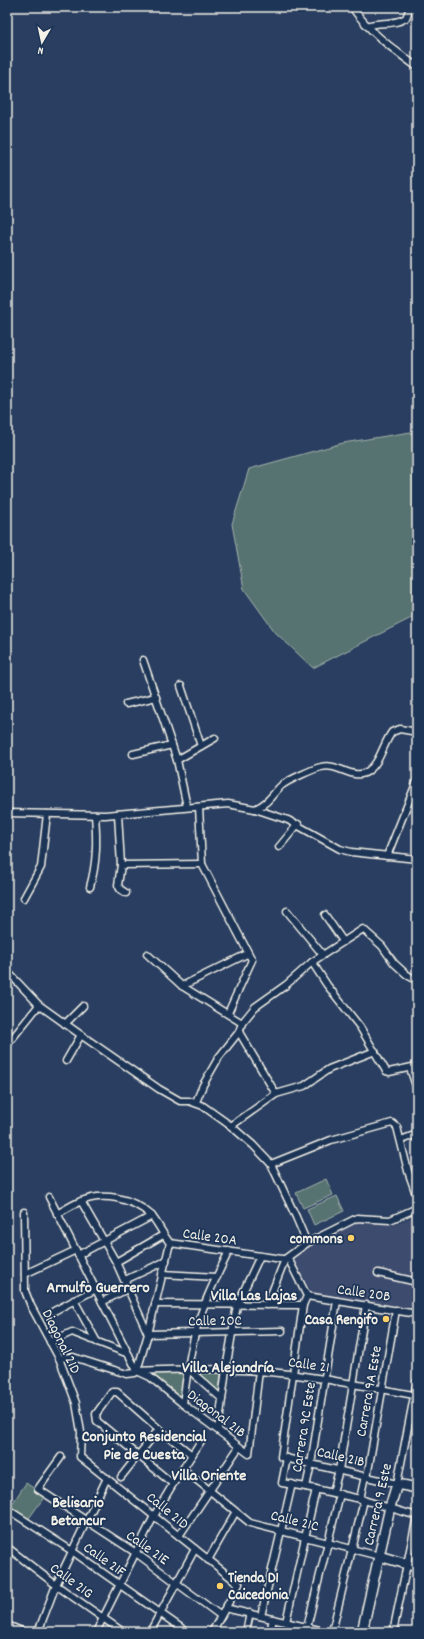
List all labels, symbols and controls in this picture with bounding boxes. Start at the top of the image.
north arrow [22,22,62,62]
text: N [36,41,45,58]
street label: Calle 20A [181,1223,238,1253]
place label: commons [290,1229,343,1251]
marker: commons [346,1233,356,1243]
district label: Arnulfo Guerrero [46,1277,150,1300]
street label: Calle 20B [336,1279,392,1309]
district label: Villa Las Lajas [211,1285,297,1308]
street label: Diagonal 21D [35,1306,85,1378]
place label: Casa Rengifo [305,1310,378,1332]
street label: Calle 20C [188,1311,242,1333]
marker: Casa Rengifo [381,1314,391,1324]
street label: Carrera 9A Este [351,1344,389,1439]
street label: Calle 21 [287,1352,331,1380]
district label: Villa Alejandría [182,1357,275,1380]
street label: Carrera 9C Este [287,1380,323,1474]
street label: Diagonal 21B [182,1385,250,1444]
district label: Conjunto Residencial Pie de Cuesta [82,1426,207,1467]
street label: Calle 21B [314,1442,367,1474]
street label: Carrera 9 Este [359,1461,399,1548]
district label: Villa Oriente [172,1465,246,1488]
street label: Calle 21D [141,1488,193,1536]
district label: Belisario Betancur [51,1492,106,1533]
street label: Calle 21C [268,1505,321,1539]
street label: Calle 21E [121,1526,173,1572]
street label: Calle 21F [78,1538,130,1584]
street label: Calle 21G [45,1558,97,1605]
place label: Tienda D1 Caicedonia [228,1568,289,1607]
marker: Tienda D1 Caicedonia [215,1581,225,1591]

